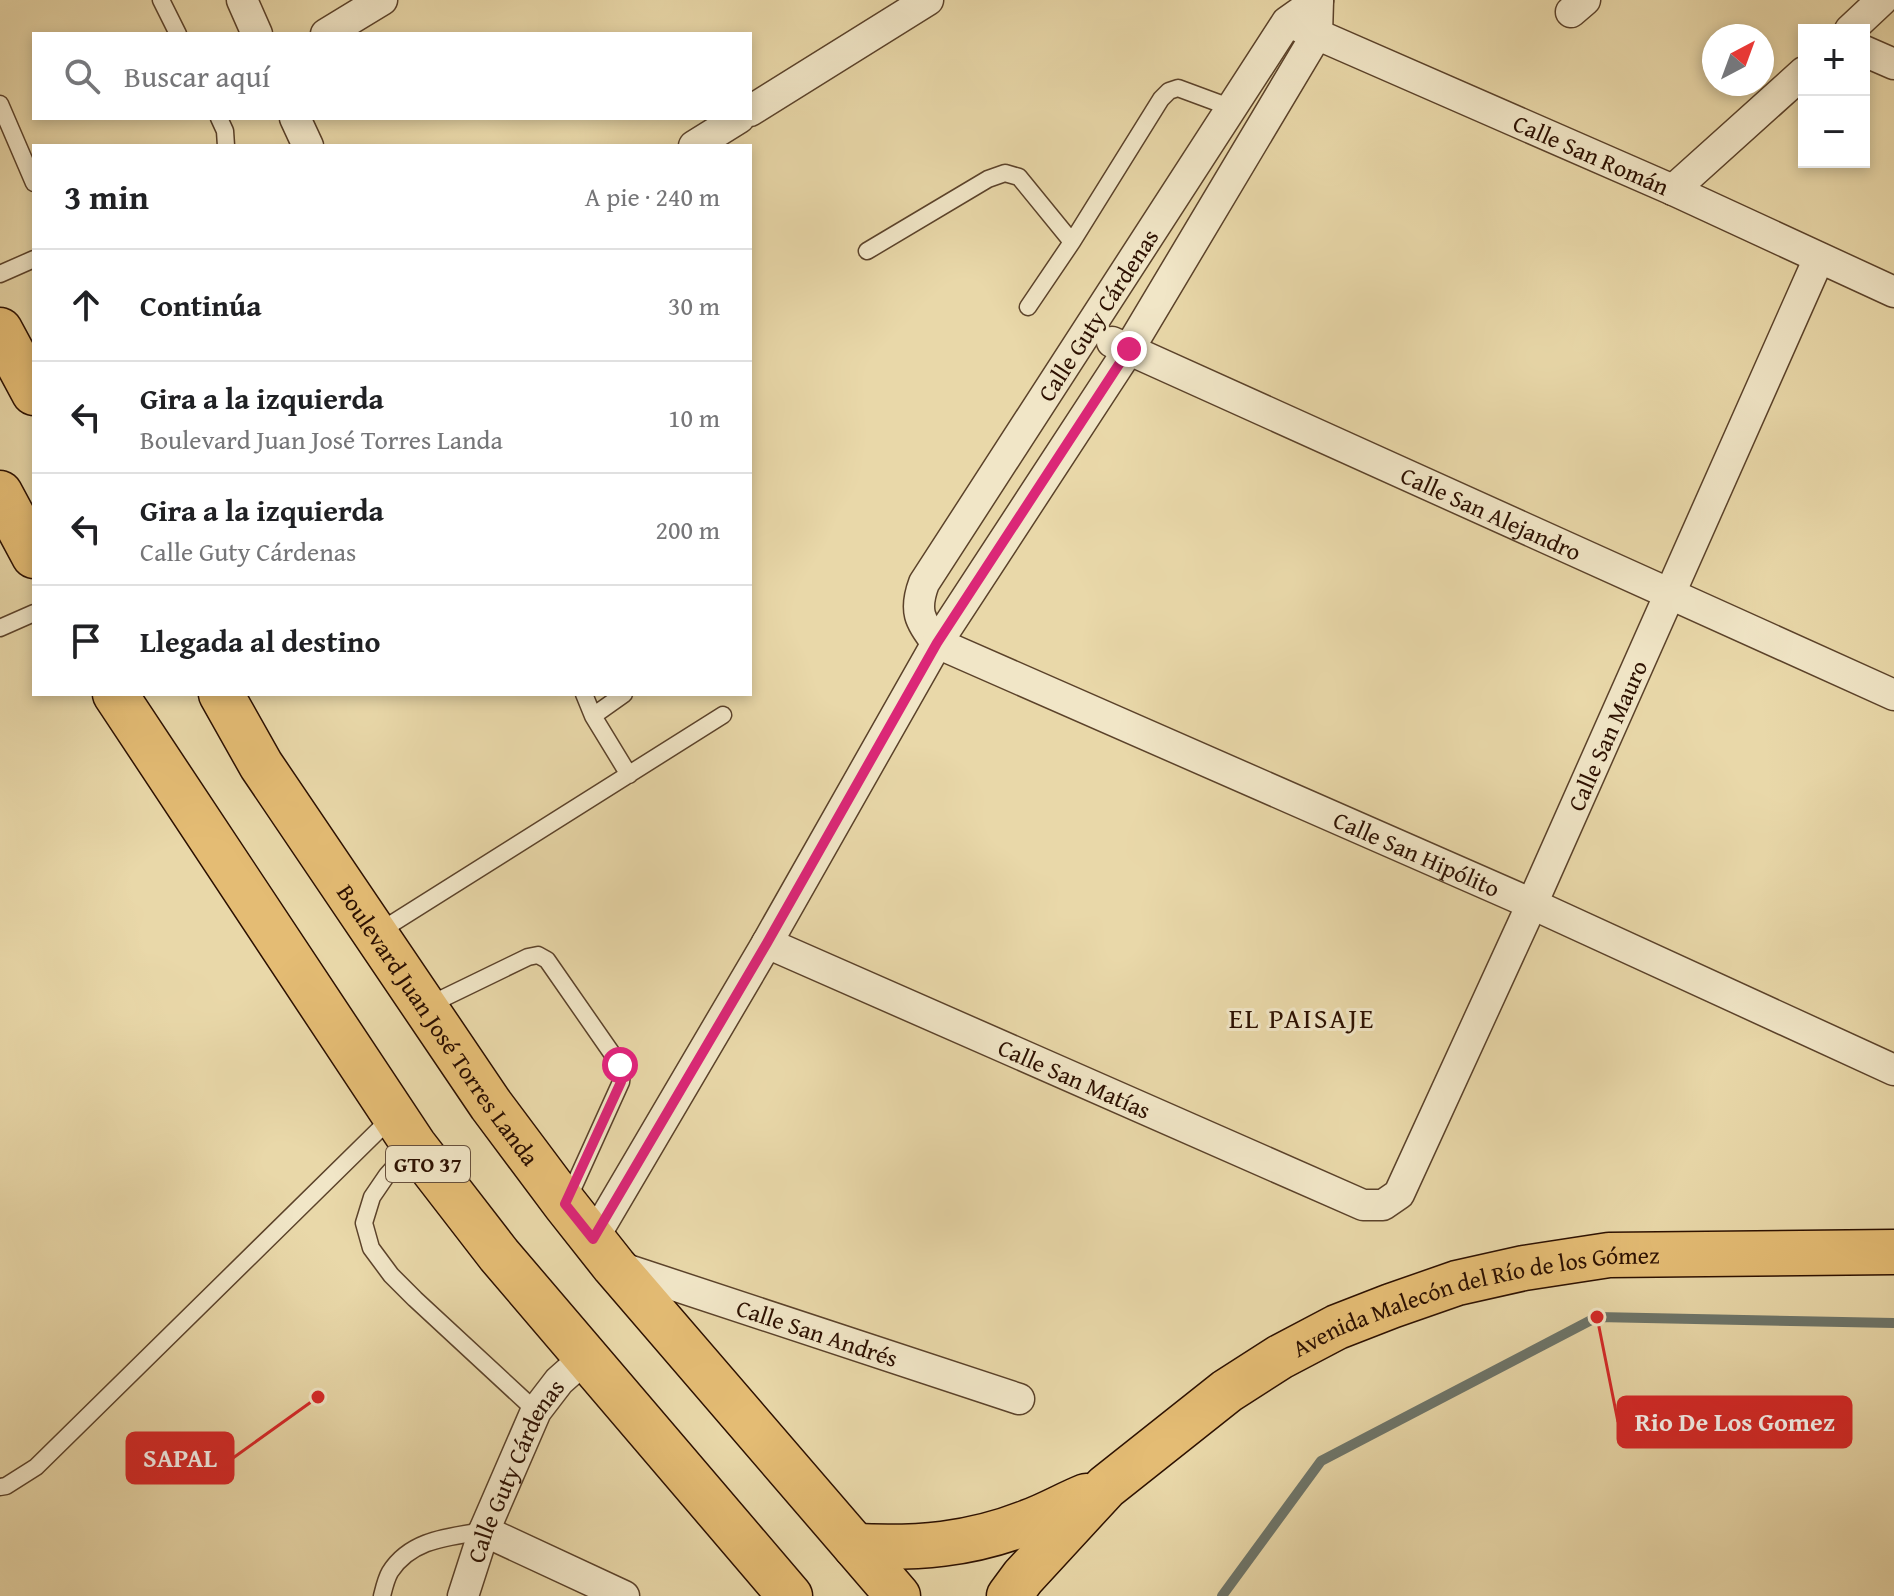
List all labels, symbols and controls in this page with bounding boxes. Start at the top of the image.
north arrow [1702,24,1774,96]
map controls [1798,24,1870,168]
button: + [1798,24,1870,96]
search box [32,32,752,120]
icon: search [60,54,104,98]
text: Buscar aquí [124,54,270,98]
button: − [1798,96,1870,168]
street label: Calle San Román [1508,105,1675,204]
text: 3 min [64,172,149,221]
text: A pie · 240 m [585,177,720,216]
street label: Calle Guty Cárdenas [1029,222,1167,408]
icon: ahead [64,283,108,327]
text: Continúa [140,283,262,327]
text: 30 m [668,286,720,325]
route end [1111,331,1147,367]
text: Gira a la izquierda [140,376,384,420]
icon: left [64,395,108,439]
text: 10 m [668,398,720,437]
text: Boulevard Juan José Torres Landa [140,420,503,459]
street label: Calle San Alejandro [1395,457,1587,569]
text: Gira a la izquierda [140,488,384,532]
icon: left [64,507,108,551]
text: 200 m [655,510,720,549]
text: Calle Guty Cárdenas [140,532,356,571]
icon: arrive [64,619,108,663]
text: Llegada al destino [140,619,381,663]
street label: Calle San Mauro [1558,654,1656,817]
street label: Calle San Hipólito [1328,802,1506,905]
street label: Boulevard Juan José Torres Landa [329,877,548,1173]
district label: EL PAISAJE [1229,997,1375,1038]
street label: Calle San Matías [993,1029,1156,1127]
route start [602,1047,638,1083]
road number: GTO 37 [386,1146,470,1182]
street label: Avenida Malecón del Río de los Gómez [1286,1237,1660,1365]
street label: Calle San Andrés [732,1290,902,1375]
street label: Calle Guty Cárdenas [457,1371,572,1567]
callout: Rio De Los Gomez [1618,1397,1851,1447]
text: Rio De Los Gomez [1635,1402,1835,1441]
callout: SAPAL [127,1433,233,1483]
text: SAPAL [143,1438,217,1477]

